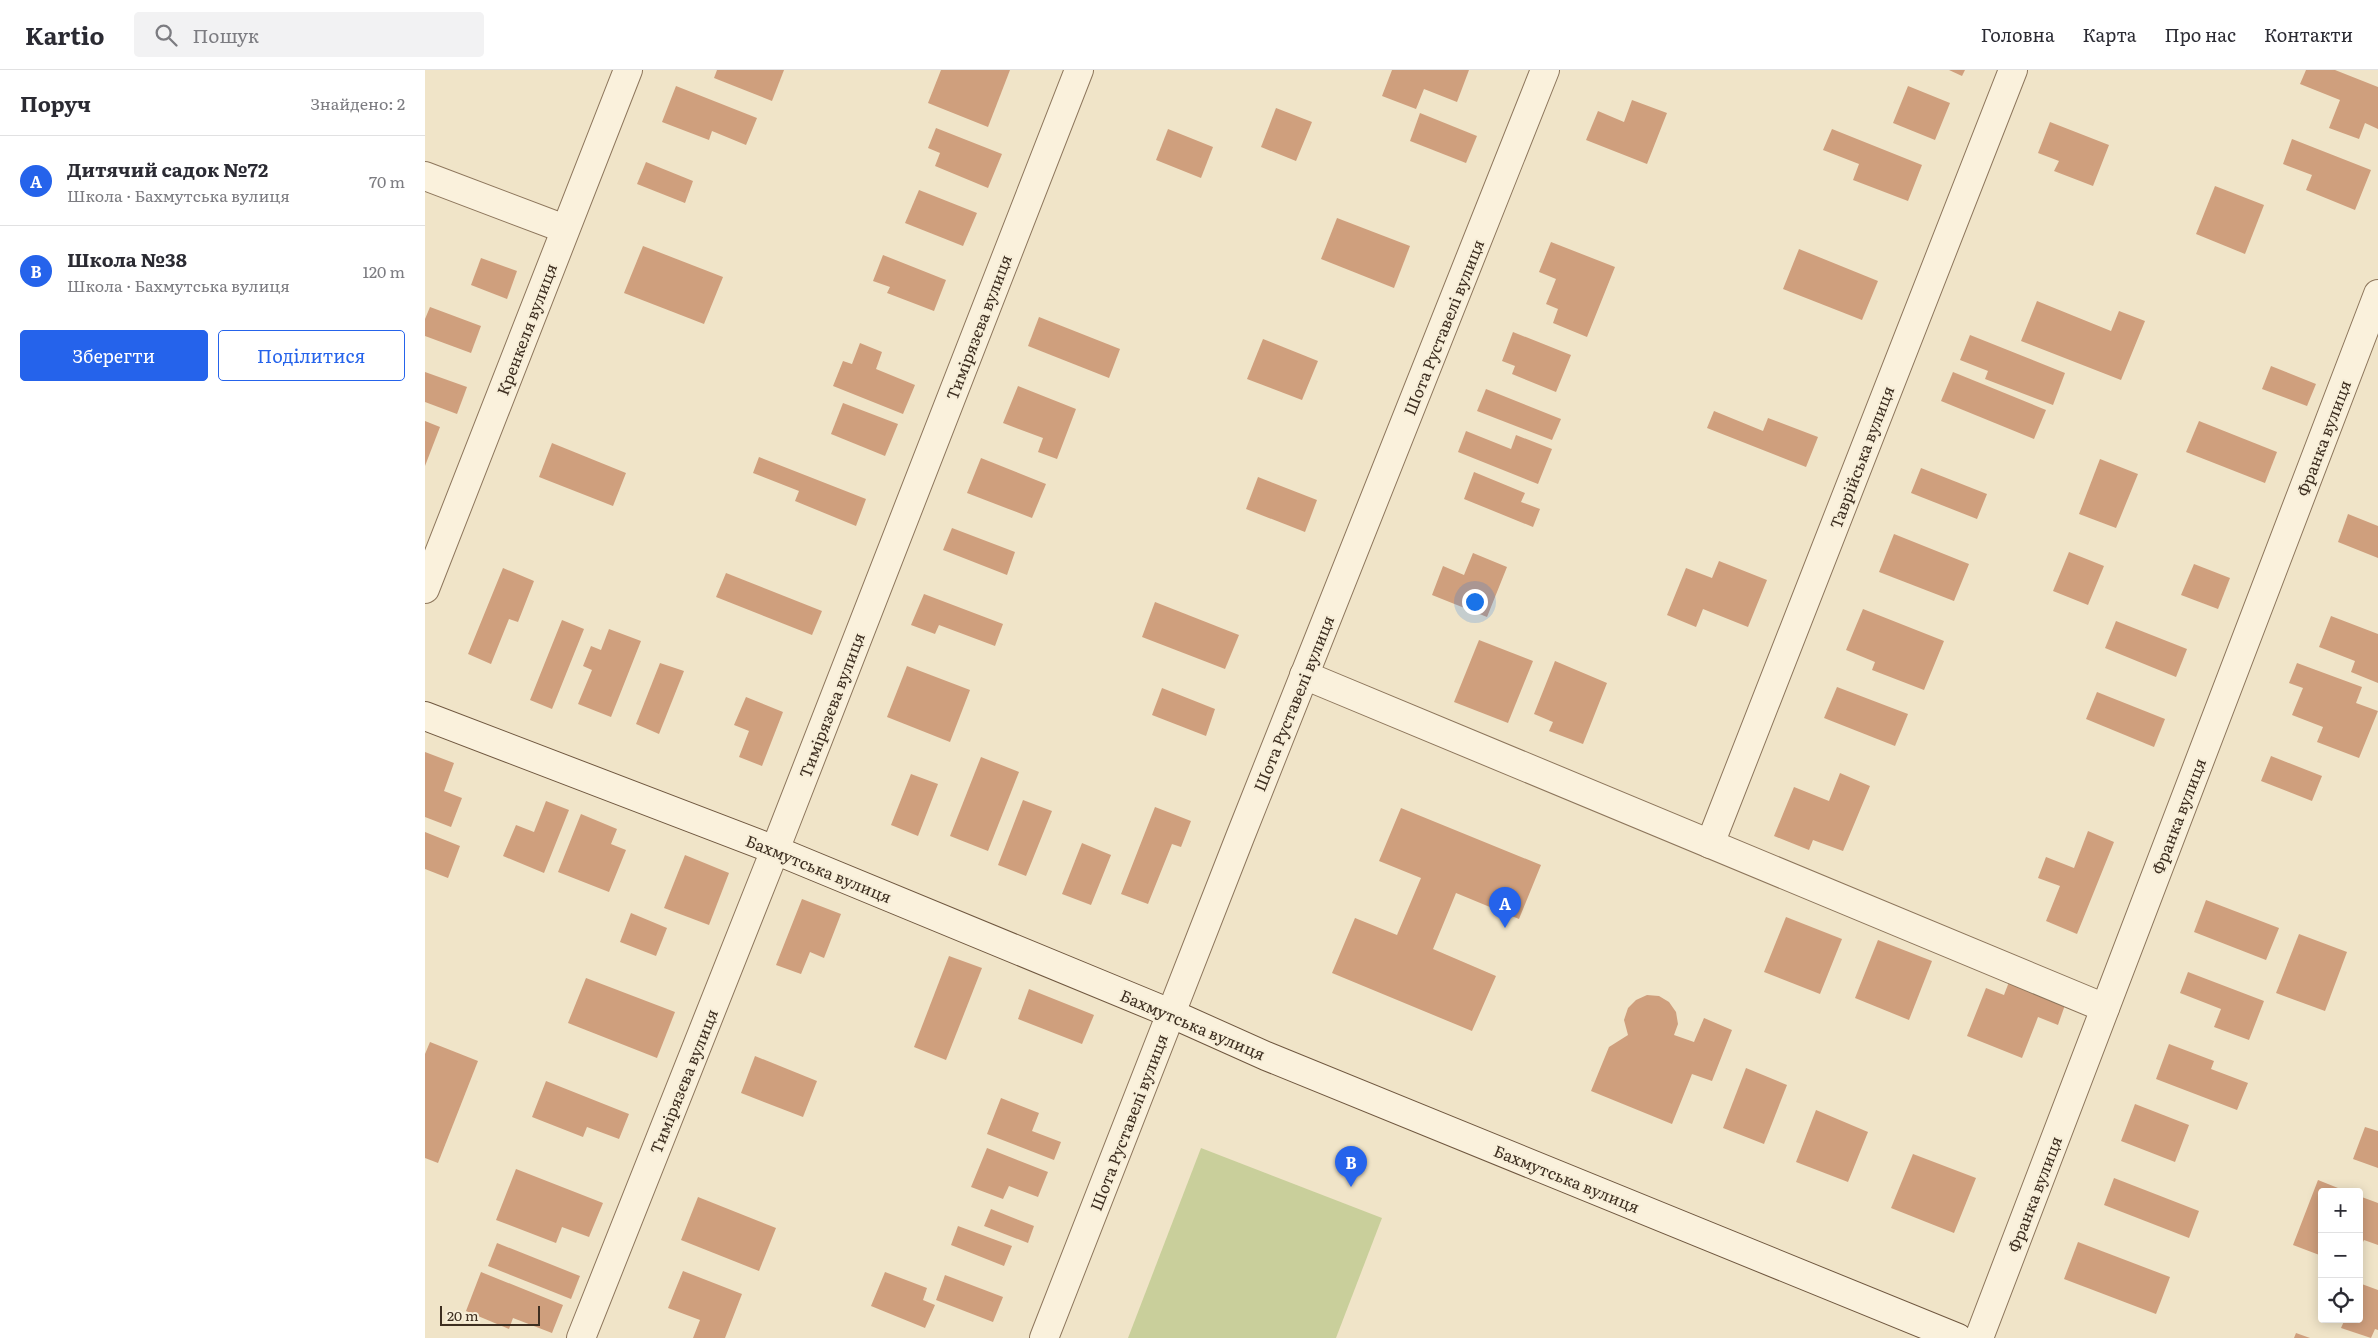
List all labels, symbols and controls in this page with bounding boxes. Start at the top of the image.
search box [134,12,484,57]
text: Kartio [25,17,104,52]
icon: search [152,21,180,49]
text: Пошук [192,21,259,49]
text: Головна [1981,21,2055,48]
text: Карта [2083,21,2137,48]
text: Про нас [2165,21,2236,48]
text: Контакти [2264,21,2353,48]
text: Поруч [20,87,91,118]
text: Знайдено: 2 [311,91,405,115]
text: Дитячий садок №72 [67,155,268,183]
text: A [30,169,42,193]
text: 70 m [369,169,405,193]
text: Школа · Бахмутська вулиця [67,183,290,207]
street label: Шота Руставелі вулиця [1397,235,1489,419]
text: Школа №38 [67,245,187,273]
street label: Тимірязєва вулиця [939,251,1017,403]
text: B [30,259,42,283]
text: 120 m [362,259,405,283]
street label: Кренкеля вулиця [490,259,562,399]
text: Школа · Бахмутська вулиця [67,273,290,297]
button: Зберегти [20,330,208,381]
button: Поділитися [218,330,405,381]
street label: Франка вулиця [2290,376,2356,500]
street label: Таврійська вулиця [1823,382,1899,532]
your location [1462,589,1488,615]
street label: Шота Руставелі вулиця [1247,611,1339,795]
street label: Тимірязєва вулиця [792,629,870,781]
street label: Франка вулиця [2145,754,2211,878]
street label: Бахмутська вулиця [742,828,896,908]
pin: A [1489,887,1521,928]
street label: Бахмутська вулиця [1117,983,1269,1065]
street label: Тимірязєва вулиця [643,1005,723,1157]
street label: Шота Руставелі вулиця [1083,1030,1173,1214]
street label: Франка вулиця [2001,1132,2067,1256]
street label: Бахмутська вулиця [1490,1138,1644,1218]
pin: B [1335,1146,1367,1187]
map controls [2318,1188,2363,1323]
button: + [2318,1188,2363,1233]
button: − [2318,1233,2363,1278]
button: locate [2318,1278,2363,1323]
scale bar [440,1303,540,1326]
text: 20 m [447,1305,479,1325]

